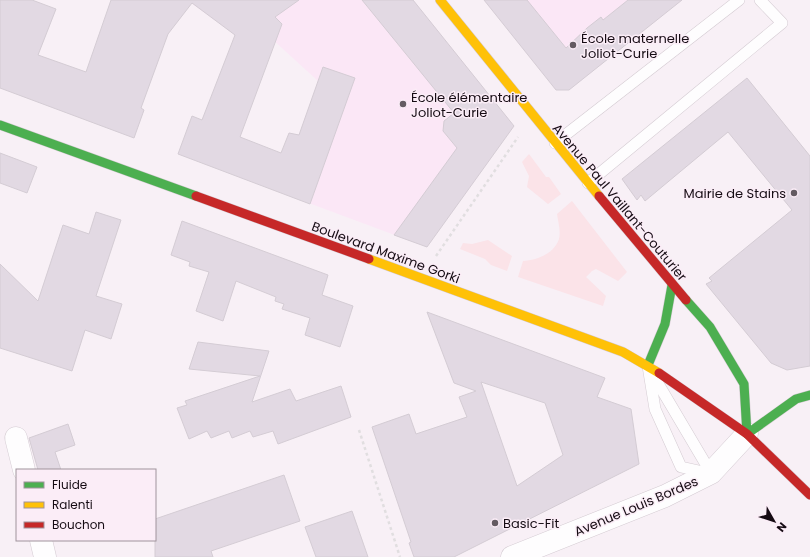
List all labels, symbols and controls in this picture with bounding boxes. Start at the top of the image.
place label: École maternelle Joliot-Curie [581,29,689,63]
marker: École maternelle Joliot-Curie [568,40,578,50]
place label: École élémentaire Joliot-Curie [411,88,527,122]
marker: École élémentaire Joliot-Curie [398,99,408,109]
street label: Avenue Paul Vaillant-Couturier [548,119,691,285]
place label: Mairie de Stains [683,184,786,203]
marker: Mairie de Stains [789,188,799,198]
street label: Boulevard Maxime Gorki [309,217,463,288]
legend [16,469,156,541]
street label: Avenue Louis Bordes [571,472,701,541]
text: Fluide [52,476,87,493]
text: Ralenti [52,496,93,513]
north arrow [754,501,794,541]
place label: Basic-Fit [503,514,560,533]
text: Bouchon [52,516,105,533]
marker: Basic-Fit [490,518,500,528]
text: N [773,519,791,536]

